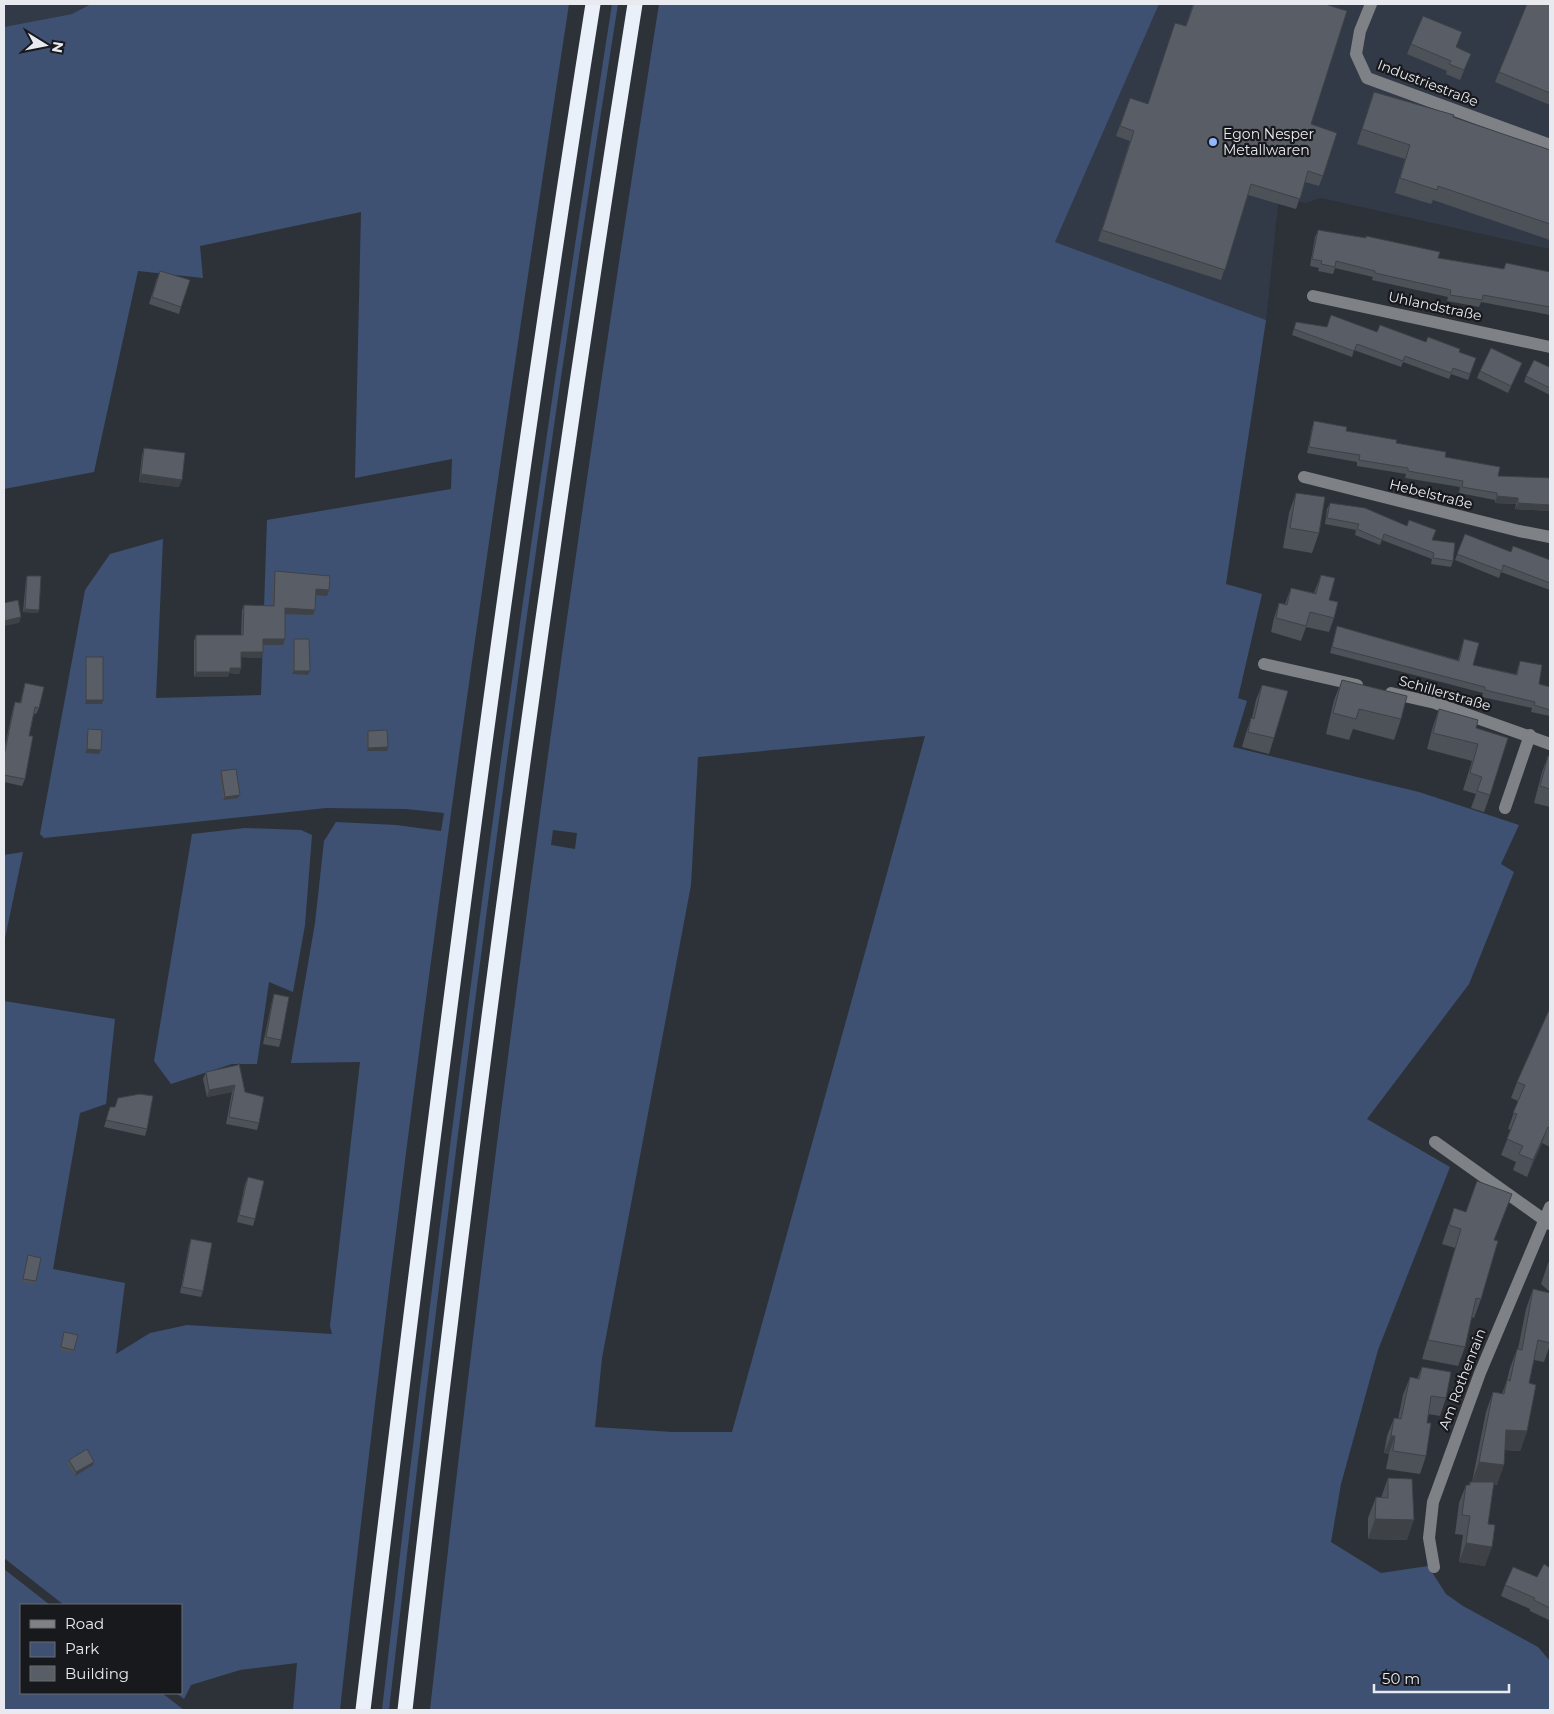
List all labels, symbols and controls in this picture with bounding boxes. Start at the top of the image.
north arrow [20,20,70,70]
text: N [48,40,68,54]
street label: Industriestraße [1375,56,1481,110]
place label: Egon Nesper Metallwaren [1223,125,1314,159]
marker: Egon Nesper Metallwaren [1207,136,1219,148]
street label: Uhlandstraße [1387,287,1483,325]
street label: Hebelstraße [1387,475,1475,513]
street label: Schillerstraße [1397,671,1493,715]
street label: Am Rothenrain [1434,1326,1490,1432]
legend [20,1604,182,1694]
text: Road [65,1614,104,1633]
text: Park [65,1639,99,1658]
scale bar [1374,1662,1509,1694]
text: Building [65,1664,129,1683]
text: 50 m [1382,1669,1420,1688]

